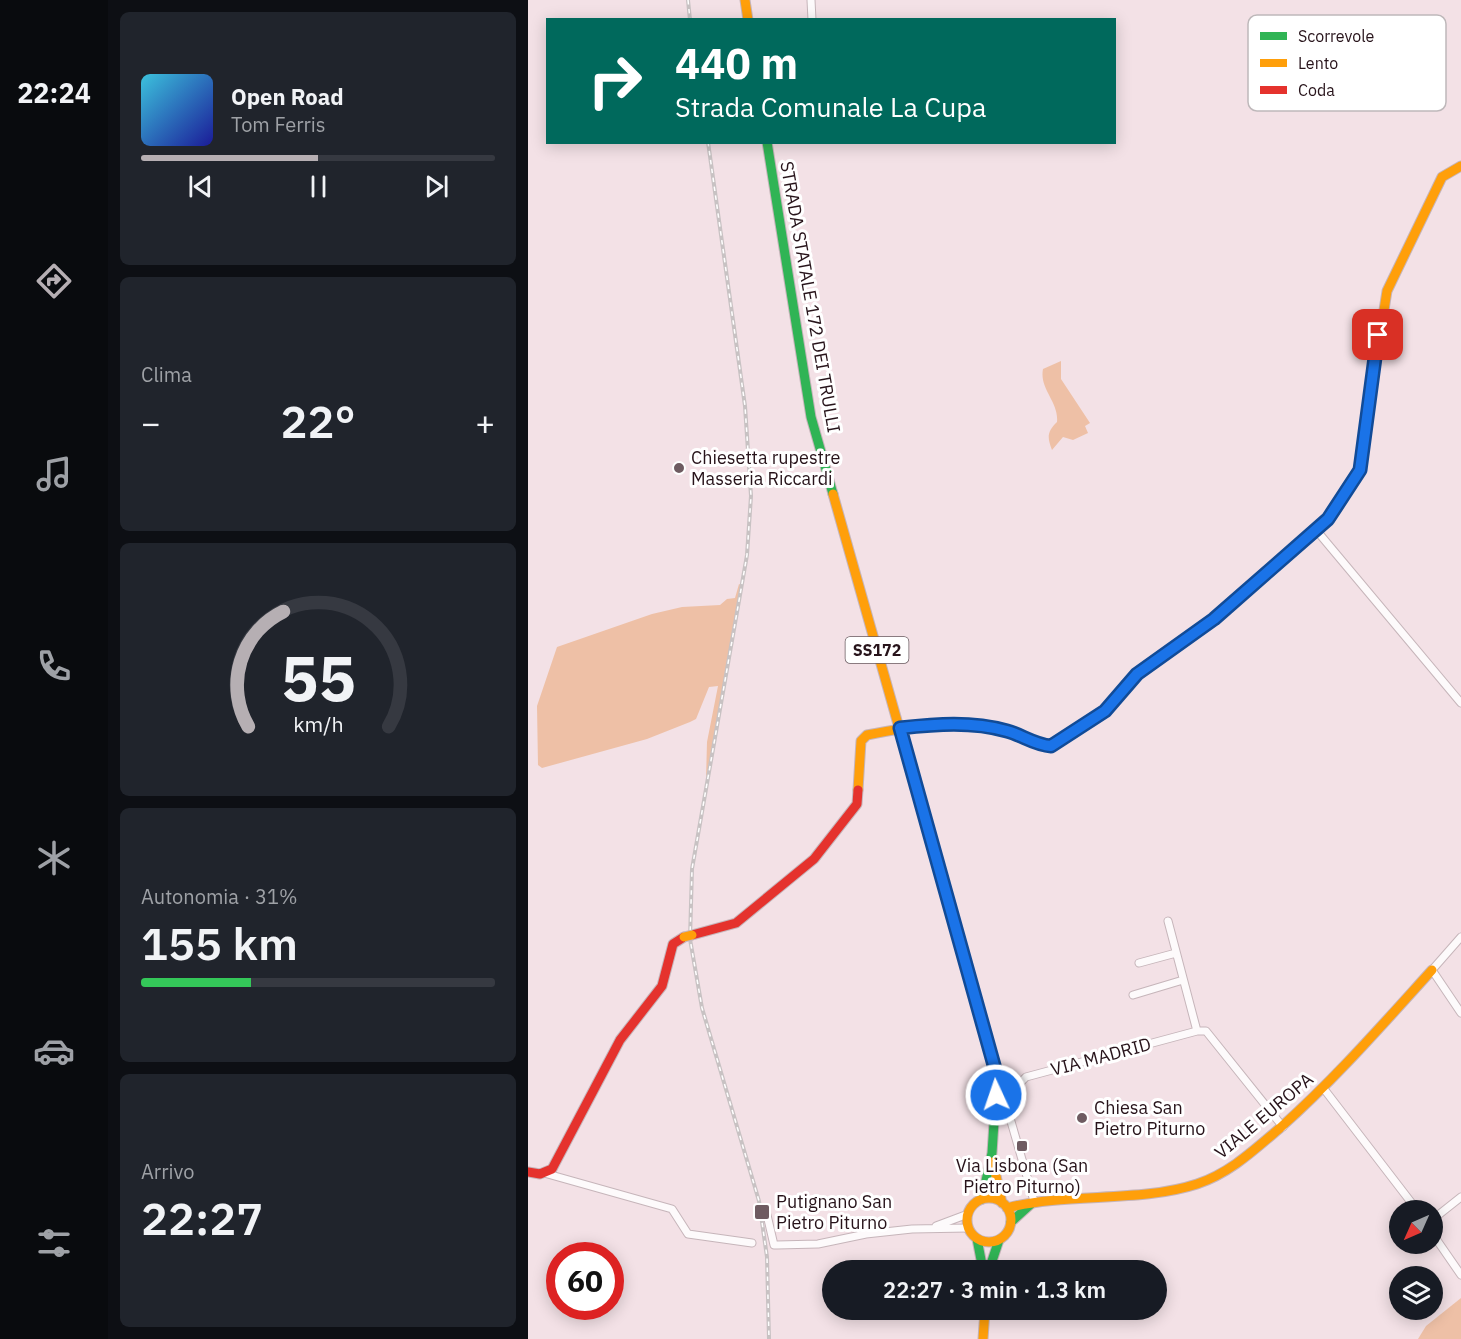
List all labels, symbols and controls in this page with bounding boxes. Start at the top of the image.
legend [1248,15,1446,111]
text: Scorrevole [1298,26,1375,46]
text: 440 m [675,36,798,91]
icon: right [576,42,654,120]
text: Lento [1298,53,1338,73]
text: 22:24 [17,75,91,110]
text: Coda [1298,80,1335,100]
text: Open Road [231,82,344,111]
text: Strada Comunale La Cupa [675,89,986,124]
text: Tom Ferris [231,111,326,138]
street label: STRADA STATALE 172 DEI TRULLI [775,159,846,434]
icon: previous [184,170,217,203]
icon: pause [302,170,335,203]
icon: next [420,170,453,203]
icon: directions [33,260,75,302]
pin [1352,309,1403,360]
icon: arrive [1361,318,1394,351]
text: Clima [141,361,192,388]
text: 22° [280,392,356,450]
text: − [141,401,161,444]
text: + [475,401,495,444]
place label: Chiesetta rupestre Masseria Riccardi [691,446,840,490]
icon: music [33,453,75,495]
marker: Chiesetta rupestre Masseria Riccardi [672,461,686,475]
text: 55 [281,637,355,718]
road number: SS172 [846,637,908,663]
icon: phone [33,645,75,687]
text: km/h [293,710,343,738]
icon: climate [33,837,75,879]
text: Autonomia · 31% [141,883,298,910]
text: 155 km [141,914,298,972]
icon: car [33,1030,75,1072]
street label: VIA MADRID [1048,1032,1154,1081]
position arrow [964,1063,1028,1127]
street label: VIALE EUROPA [1210,1067,1318,1164]
place label: Chiesa San Pietro Piturno [1094,1096,1205,1140]
marker: Chiesa San Pietro Piturno [1075,1111,1089,1125]
marker: Via Lisbona (San Pietro Piturno) [1015,1139,1029,1153]
place label: Via Lisbona (San Pietro Piturno) [956,1154,1088,1198]
text: Arrivo [141,1158,194,1185]
text: 22:27 [141,1189,263,1247]
place label: Putignano San Pietro Piturno [776,1190,892,1234]
north arrow [1389,1200,1443,1254]
map controls [1389,1200,1443,1320]
marker: Putignano San Pietro Piturno [753,1203,771,1221]
icon: filters [33,1222,75,1264]
speed limit sign: 60 [546,1242,624,1320]
button: layers [1389,1266,1443,1320]
text: 22:27 · 3 min · 1.3 km [883,1275,1106,1304]

